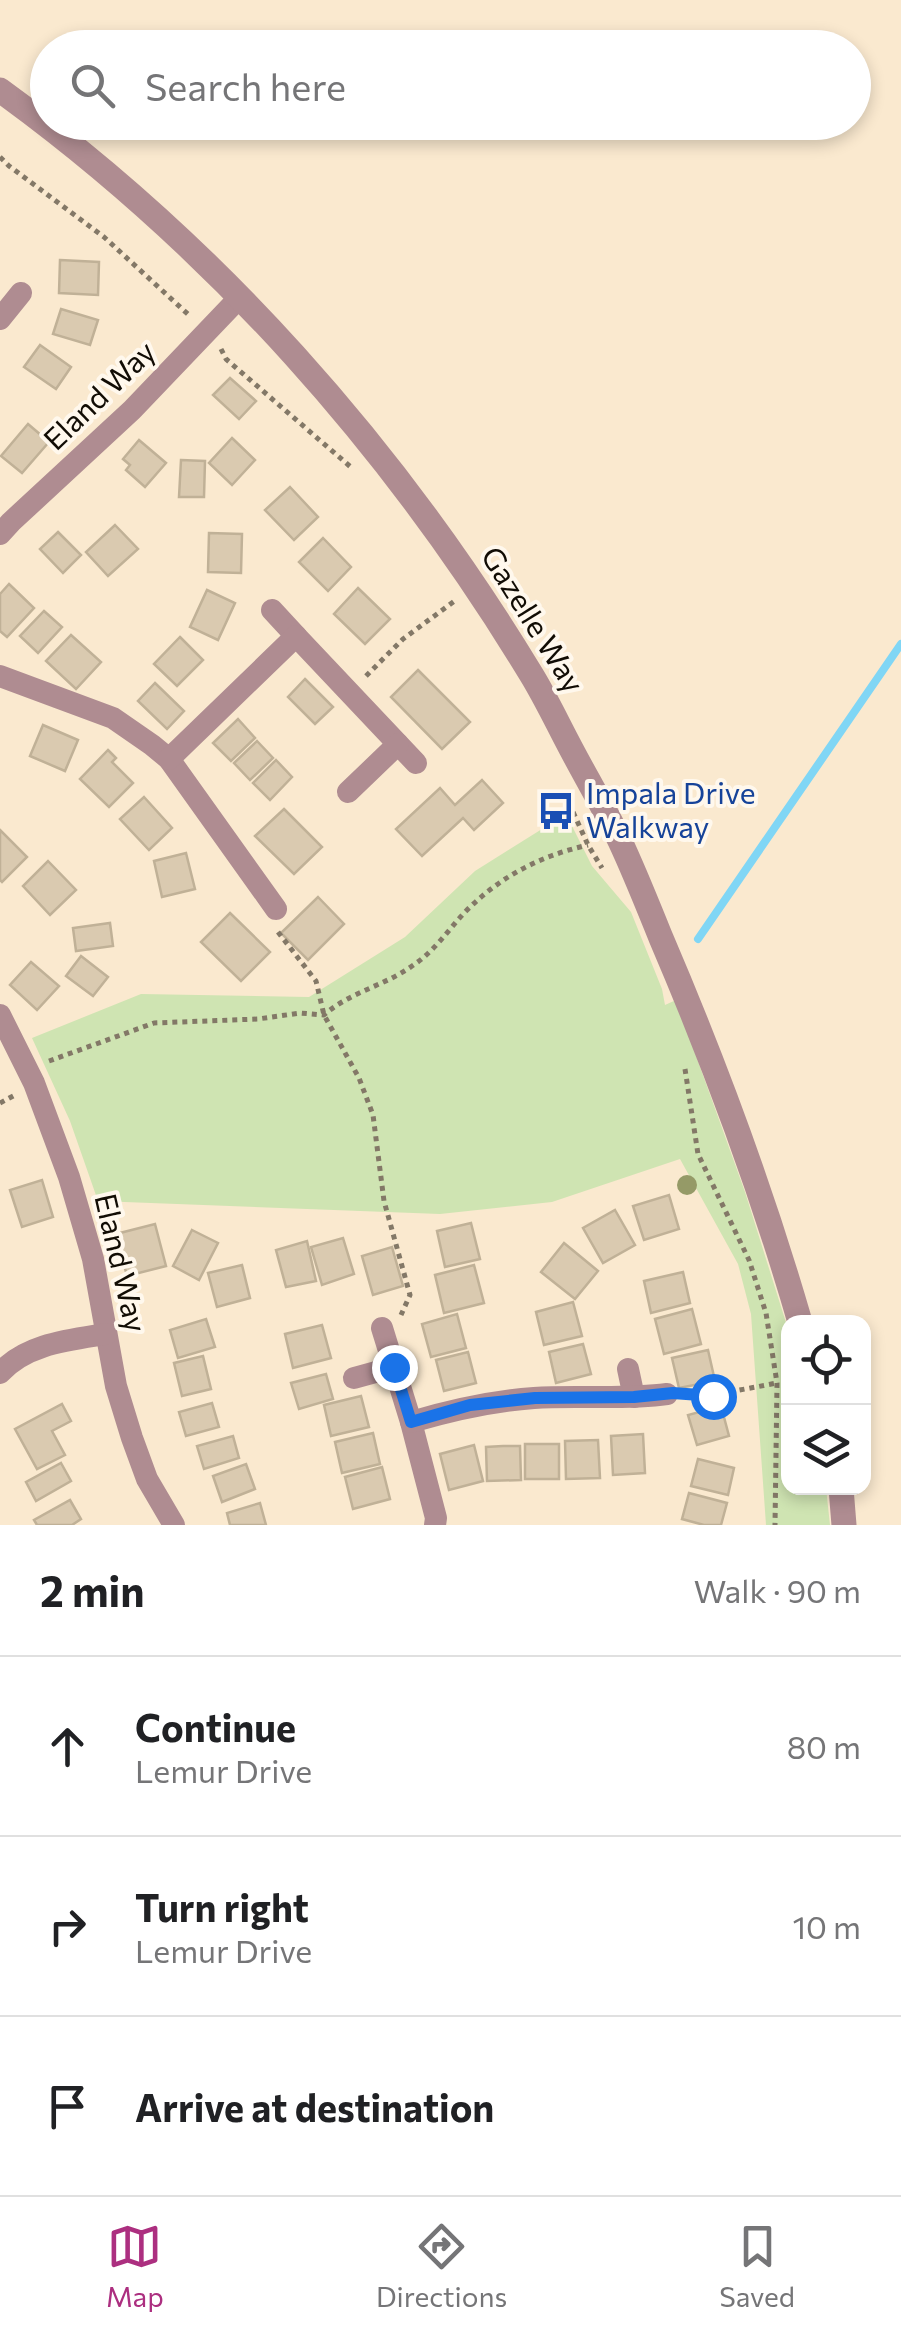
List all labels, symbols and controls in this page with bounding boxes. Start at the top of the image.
search box [30,30,871,140]
icon: search [65,58,120,113]
text: Search here [145,62,346,109]
street label: Eland Way [35,332,162,457]
street label: Gazelle Way [475,539,594,698]
place label: Impala Drive Walkway [586,773,756,844]
bus stop icon: Impala Drive Walkway [535,790,577,832]
street label: Eland Way [89,1189,156,1335]
map controls [781,1315,871,1495]
button: locate [781,1315,871,1405]
route end [372,1345,418,1391]
route start [691,1374,737,1420]
button: layers [781,1405,871,1495]
text: 2 min [40,1564,145,1616]
text: Walk · 90 m [694,1570,861,1610]
text: Continue [135,1703,296,1750]
icon: ahead [40,1719,95,1774]
text: 80 m [787,1726,861,1766]
text: Lemur Drive [135,1750,312,1790]
text: Turn right [135,1883,309,1930]
icon: right [40,1899,95,1954]
text: 10 m [792,1906,861,1946]
text: Lemur Drive [135,1930,312,1970]
icon: arrive [40,2079,95,2134]
text: Arrive at destination [135,2083,494,2130]
tab: Map [106,2219,164,2313]
tab: Directions [376,2219,507,2313]
tab: Saved [719,2219,795,2313]

